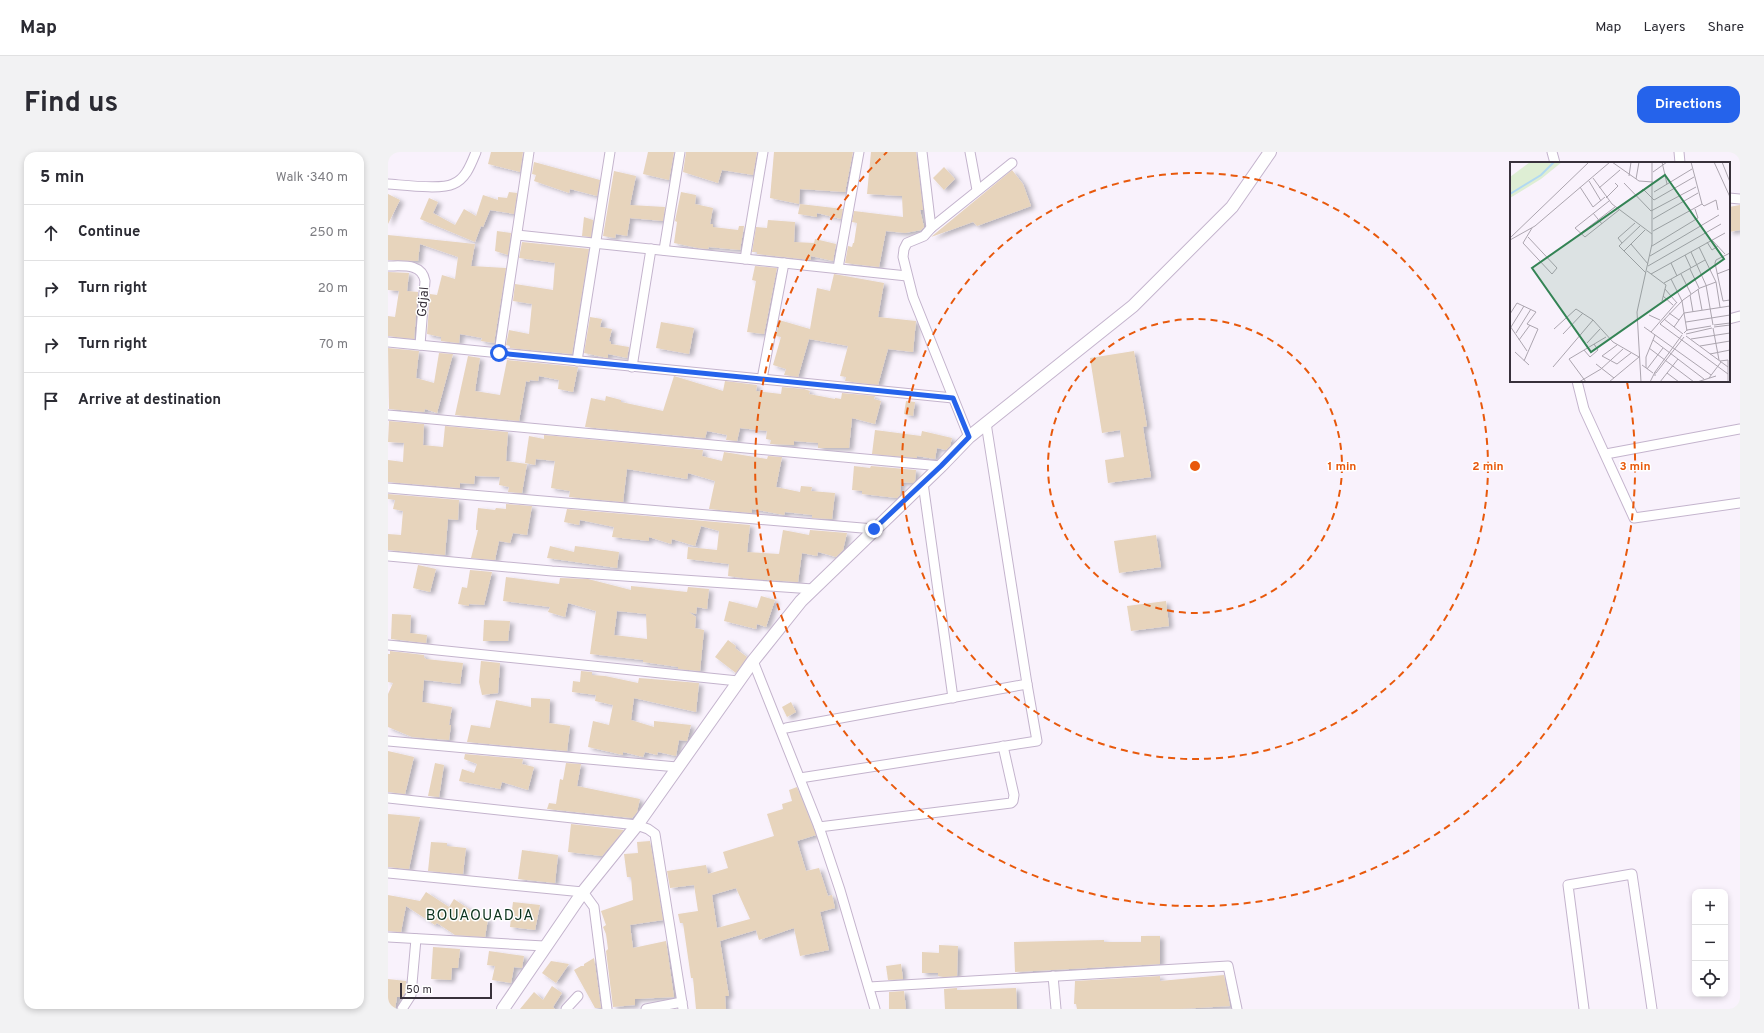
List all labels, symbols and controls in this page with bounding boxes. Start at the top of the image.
text: Map [20,16,57,40]
text: Map [1595,19,1621,36]
text: Layers [1643,19,1685,36]
text: Share [1707,19,1744,36]
text: Find us [24,86,118,122]
button: Directions [1637,86,1740,123]
inset map [1510,162,1730,382]
text: 5 min [40,167,84,189]
text: Walk · 340 m [276,170,348,186]
icon: ahead [40,222,62,244]
text: Continue [78,223,140,242]
text: 250 m [310,225,348,241]
icon: right [40,278,62,300]
text: Turn right [78,279,147,298]
text: 20 m [318,281,348,297]
street label: Gdjal [415,286,433,318]
icon: right [40,334,62,356]
text: Turn right [78,335,147,354]
text: 70 m [319,337,348,353]
route start [490,344,508,362]
icon: arrive [40,390,62,412]
text: Arrive at destination [78,391,221,410]
centre of rings [1188,459,1202,473]
text: 1 min [1328,459,1356,475]
text: 2 min [1472,459,1504,475]
text: 3 min [1619,459,1651,475]
route end [865,520,883,538]
map controls [1692,889,1728,997]
button: + [1692,889,1728,925]
district label: BOUAOUADJA [426,907,534,926]
button: − [1692,925,1728,961]
button: locate [1692,961,1728,997]
scale bar [400,981,492,1000]
text: 50 m [406,983,432,997]

